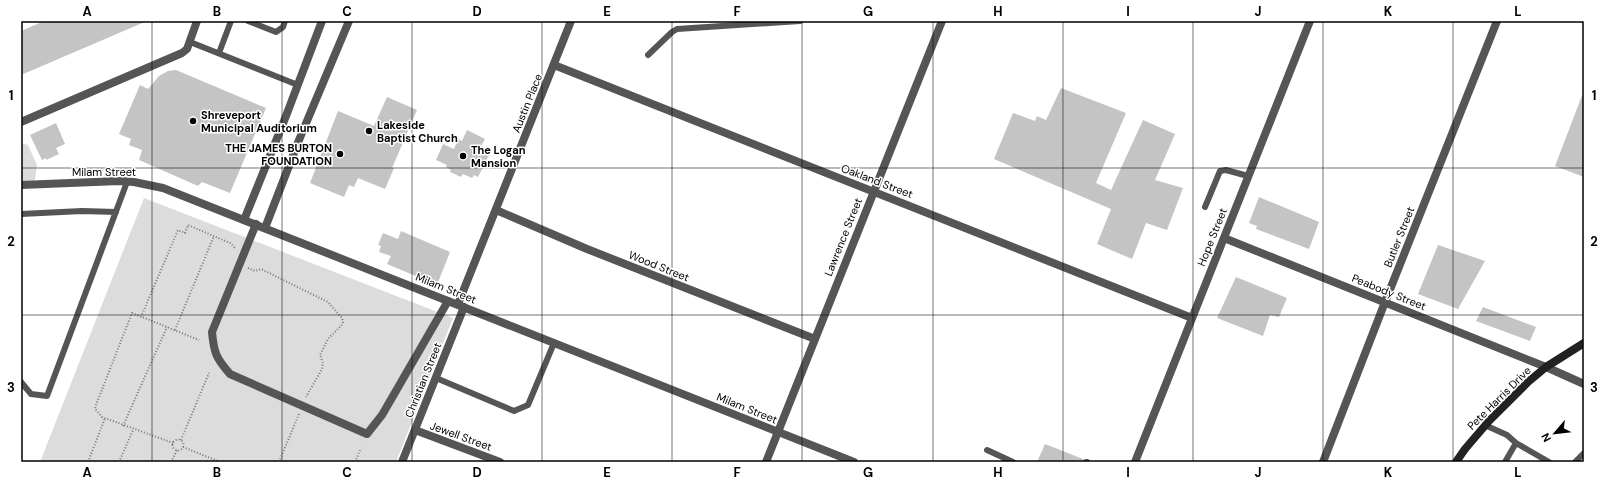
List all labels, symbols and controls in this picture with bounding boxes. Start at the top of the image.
text: A [82,3,92,20]
text: B [213,3,221,20]
text: C [342,3,352,20]
text: D [472,3,482,20]
text: E [603,3,611,20]
text: F [733,3,741,20]
text: G [863,3,873,20]
text: H [993,3,1003,20]
text: I [1126,3,1130,20]
text: J [1254,3,1262,20]
text: K [1384,3,1393,20]
text: L [1514,3,1522,20]
street label: Austin Place [509,71,545,135]
text: 1 [9,87,13,104]
text: 1 [1592,87,1596,104]
place label: Shreveport Municipal Auditorium [201,108,317,135]
marker: Shreveport Municipal Auditorium [188,116,198,126]
place label: Lakeside Baptist Church [377,118,458,145]
marker: Lakeside Baptist Church [364,126,374,136]
place label: THE JAMES BURTON FOUNDATION [225,141,332,168]
place label: The Logan Mansion [471,143,526,170]
marker: THE JAMES BURTON FOUNDATION [335,149,345,159]
marker: The Logan Mansion [458,151,468,161]
street label: Oakland Street [839,161,915,201]
street label: Milam Street [72,165,136,179]
street label: Lawrence Street [821,196,865,278]
street label: Butler Street [1380,205,1418,269]
street label: Hope Street [1194,206,1230,268]
text: 2 [7,233,15,250]
text: 2 [1590,233,1598,250]
street label: Wood Street [627,247,691,285]
street label: Milam Street [414,269,478,307]
street label: Peabody Street [1350,271,1428,313]
street label: Christian Street [402,340,444,420]
street label: Pete Harris Drive [1464,363,1534,433]
text: 3 [7,379,15,396]
text: 3 [1590,379,1598,396]
street label: Milam Street [715,389,779,427]
north arrow [1535,413,1575,453]
street label: Jewell Street [428,418,494,454]
text: N [1538,431,1554,445]
text: A [82,464,92,481]
text: B [213,464,221,481]
text: C [342,464,352,481]
text: D [472,464,482,481]
text: E [603,464,611,481]
text: F [733,464,741,481]
text: G [863,464,873,481]
text: H [993,464,1003,481]
text: I [1126,464,1130,481]
text: J [1254,464,1262,481]
text: K [1384,464,1393,481]
text: L [1514,464,1522,481]

